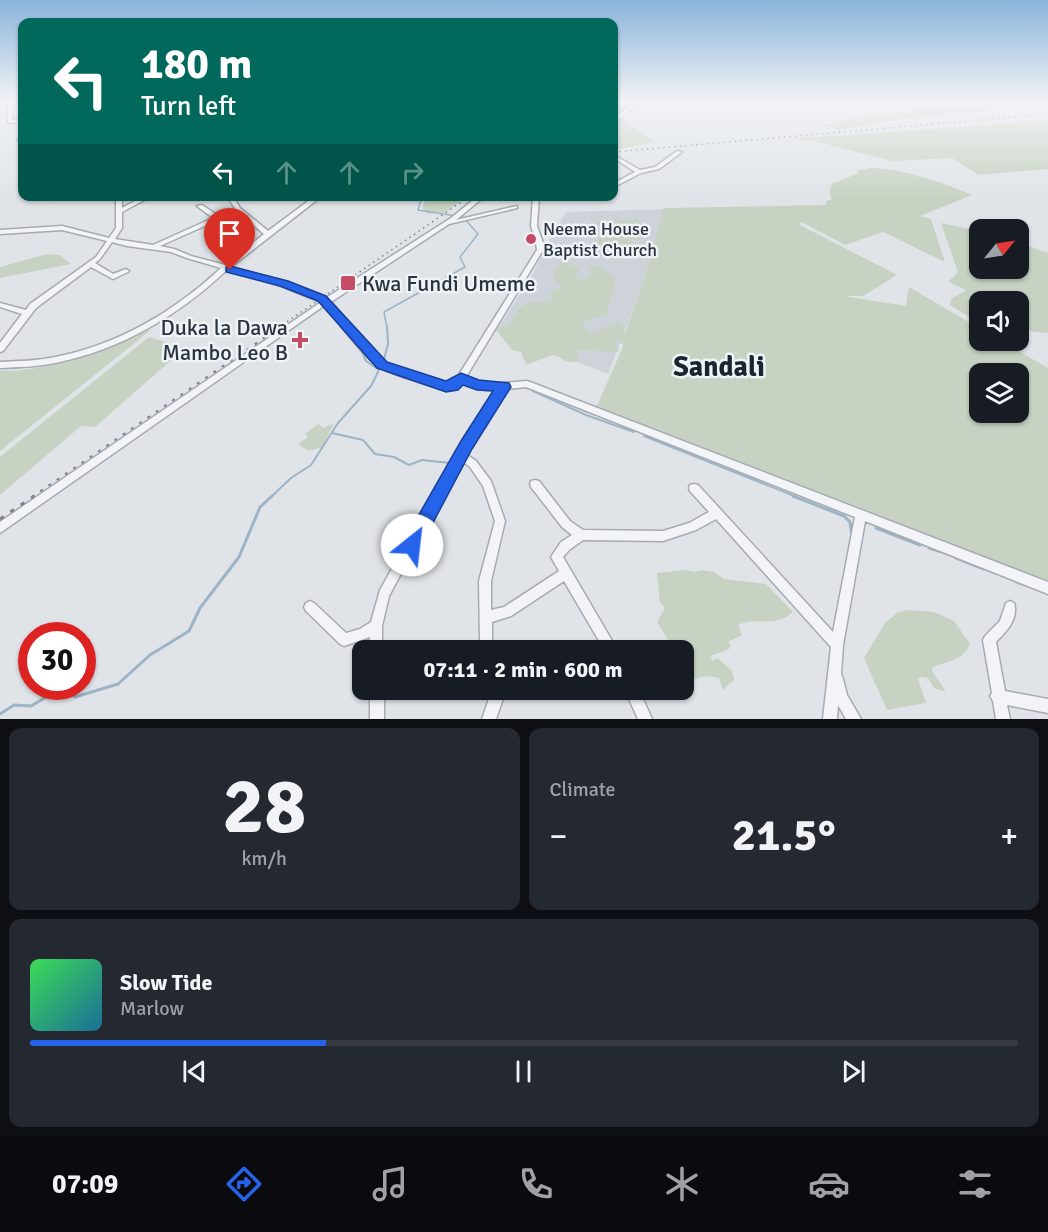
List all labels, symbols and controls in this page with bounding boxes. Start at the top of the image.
text: 180 m [141,39,252,90]
icon: left [42,42,120,120]
text: Turn left [141,90,236,123]
icon: left [207,156,240,189]
icon: ahead [270,156,303,189]
icon: ahead [333,156,366,189]
icon: right [396,156,429,189]
pin [204,208,255,270]
icon: arrive [213,217,246,250]
place label: Neema House Baptist Church [543,218,657,261]
north arrow [969,219,1029,279]
map controls [969,219,1029,423]
marker: Neema House Baptist Church [524,232,538,246]
place label: Kwa Fundi Umeme [362,270,535,297]
marker: Kwa Fundi Umeme [339,274,357,292]
button: sound [969,291,1029,351]
place label: Duka la Dawa Mambo Leo B [160,314,288,366]
marker: Duka la Dawa Mambo Leo B [293,333,307,347]
district label: Sandali [673,350,765,384]
button: layers [969,363,1029,423]
position arrow [380,513,444,577]
speed limit sign: 30 [18,622,96,700]
text: 07:11 · 2 min · 600 m [423,656,623,683]
text: 28 [222,759,306,855]
text: Climate [550,777,615,802]
text: 21.5° [732,808,836,863]
text: − [550,816,567,857]
text: + [1000,816,1018,857]
text: km/h [242,846,287,871]
text: Slow Tide [120,969,212,996]
text: Marlow [120,996,184,1021]
icon: previous [178,1055,211,1088]
icon: pause [507,1055,540,1088]
icon: next [837,1055,870,1088]
icon: directions [223,1163,265,1205]
icon: music [369,1163,411,1205]
icon: phone [515,1163,557,1205]
icon: climate [661,1163,703,1205]
icon: car [808,1163,850,1205]
icon: filters [954,1163,996,1205]
text: 07:09 [52,1168,118,1201]

